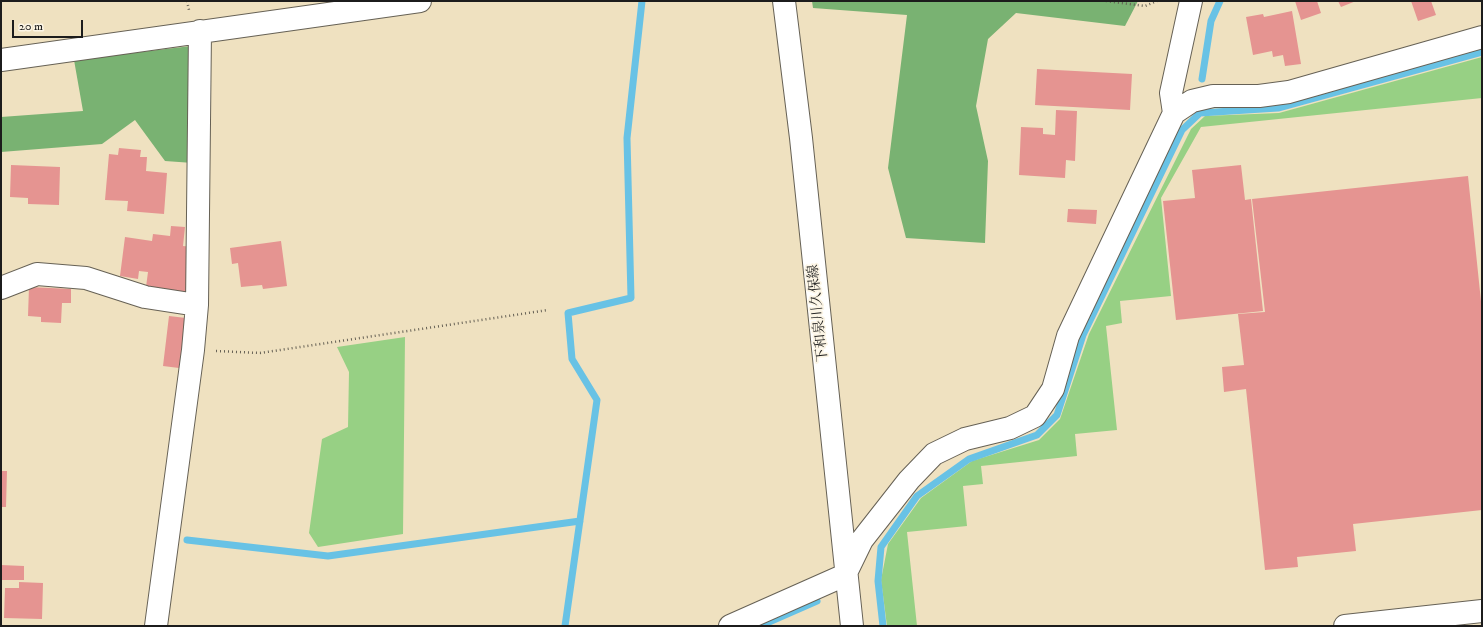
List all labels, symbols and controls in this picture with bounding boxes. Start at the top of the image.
scale bar [14,12,85,38]
text: 20 m [19,19,43,34]
street label: 下和泉川久保線 [806,263,832,363]

